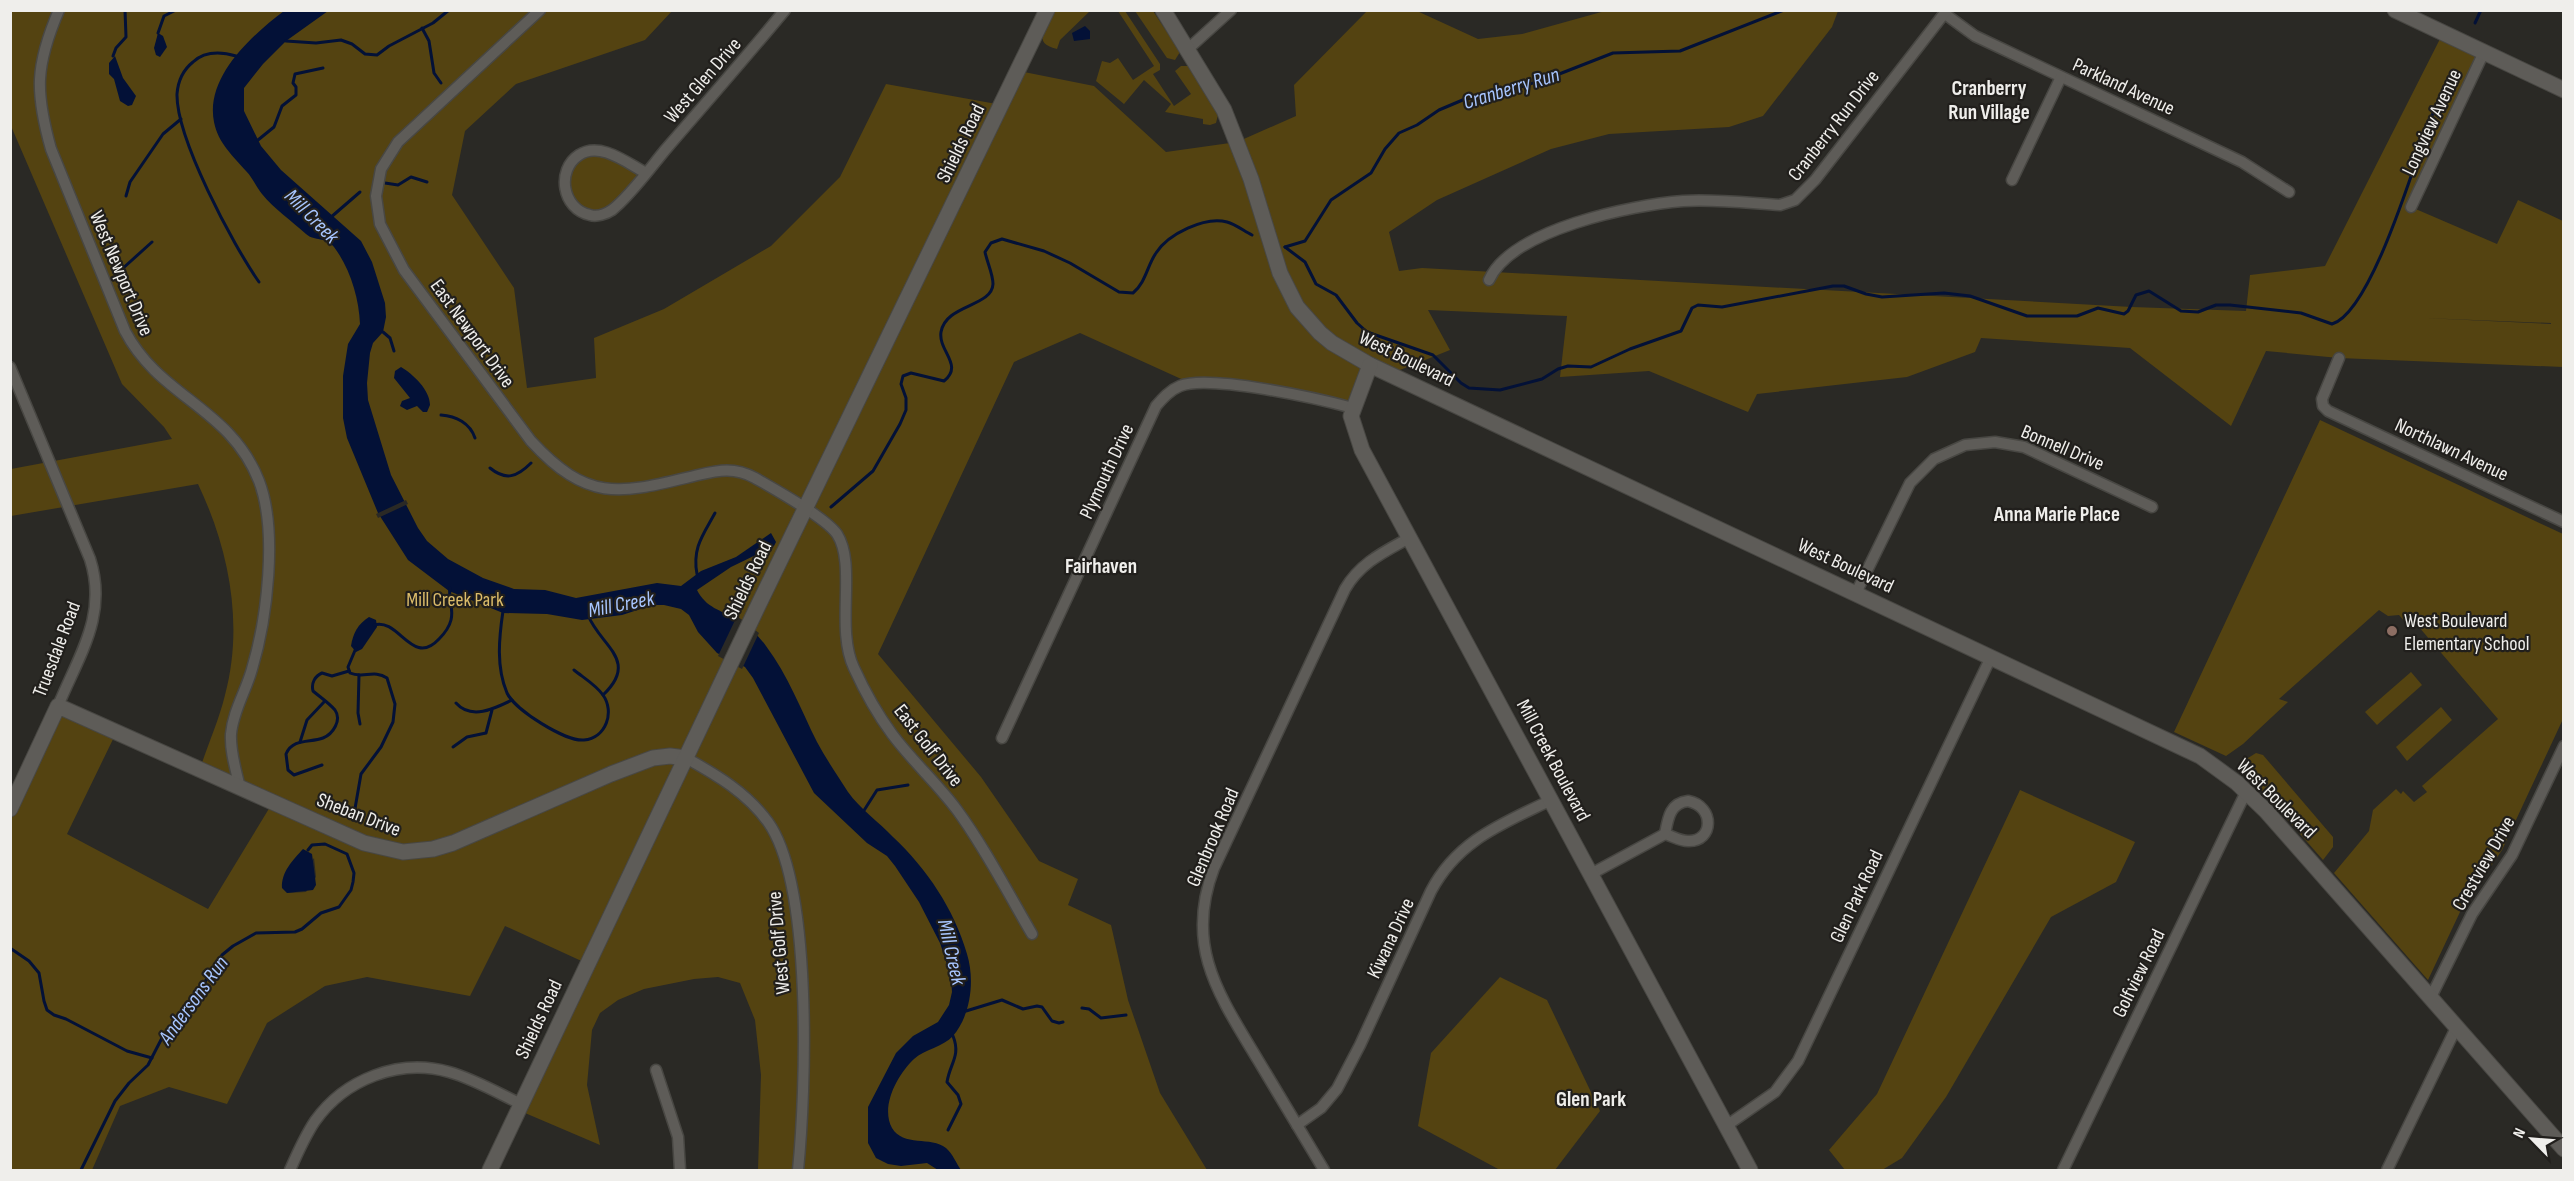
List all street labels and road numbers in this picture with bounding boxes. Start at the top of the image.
street label: West Glen Drive [659,33,746,128]
street label: Parkland Avenue [2069,53,2178,121]
street label: Cranberry Run Drive [1783,65,1885,186]
street label: Longview Avenue [2397,65,2467,179]
street label: Shields Road [932,100,990,187]
street label: West Newport Drive [84,207,158,339]
street label: East Newport Drive [425,275,520,393]
street label: West Boulevard [1355,325,1458,392]
street label: Northlawn Avenue [2391,413,2512,487]
street label: Plymouth Drive [1074,420,1139,523]
street label: Bonnell Drive [2017,420,2108,476]
street label: West Boulevard [1794,533,1897,599]
street label: Shields Road [719,537,777,624]
street label: Truesdale Road [28,598,86,700]
street label: Mill Creek Boulevard [1511,696,1595,825]
street label: East Golf Drive [889,700,968,792]
street label: West Boulevard [2231,754,2321,844]
street label: Glenbrook Road [1181,784,1244,890]
street label: Sheban Drive [313,788,404,842]
street label: Crestview Drive [2447,812,2521,915]
street label: Glen Park Road [1825,846,1889,946]
street label: West Golf Drive [763,891,795,995]
street label: Kiwana Drive [1362,894,1420,982]
street label: Golfview Road [2107,925,2171,1021]
street label: Shields Road [510,976,568,1063]

